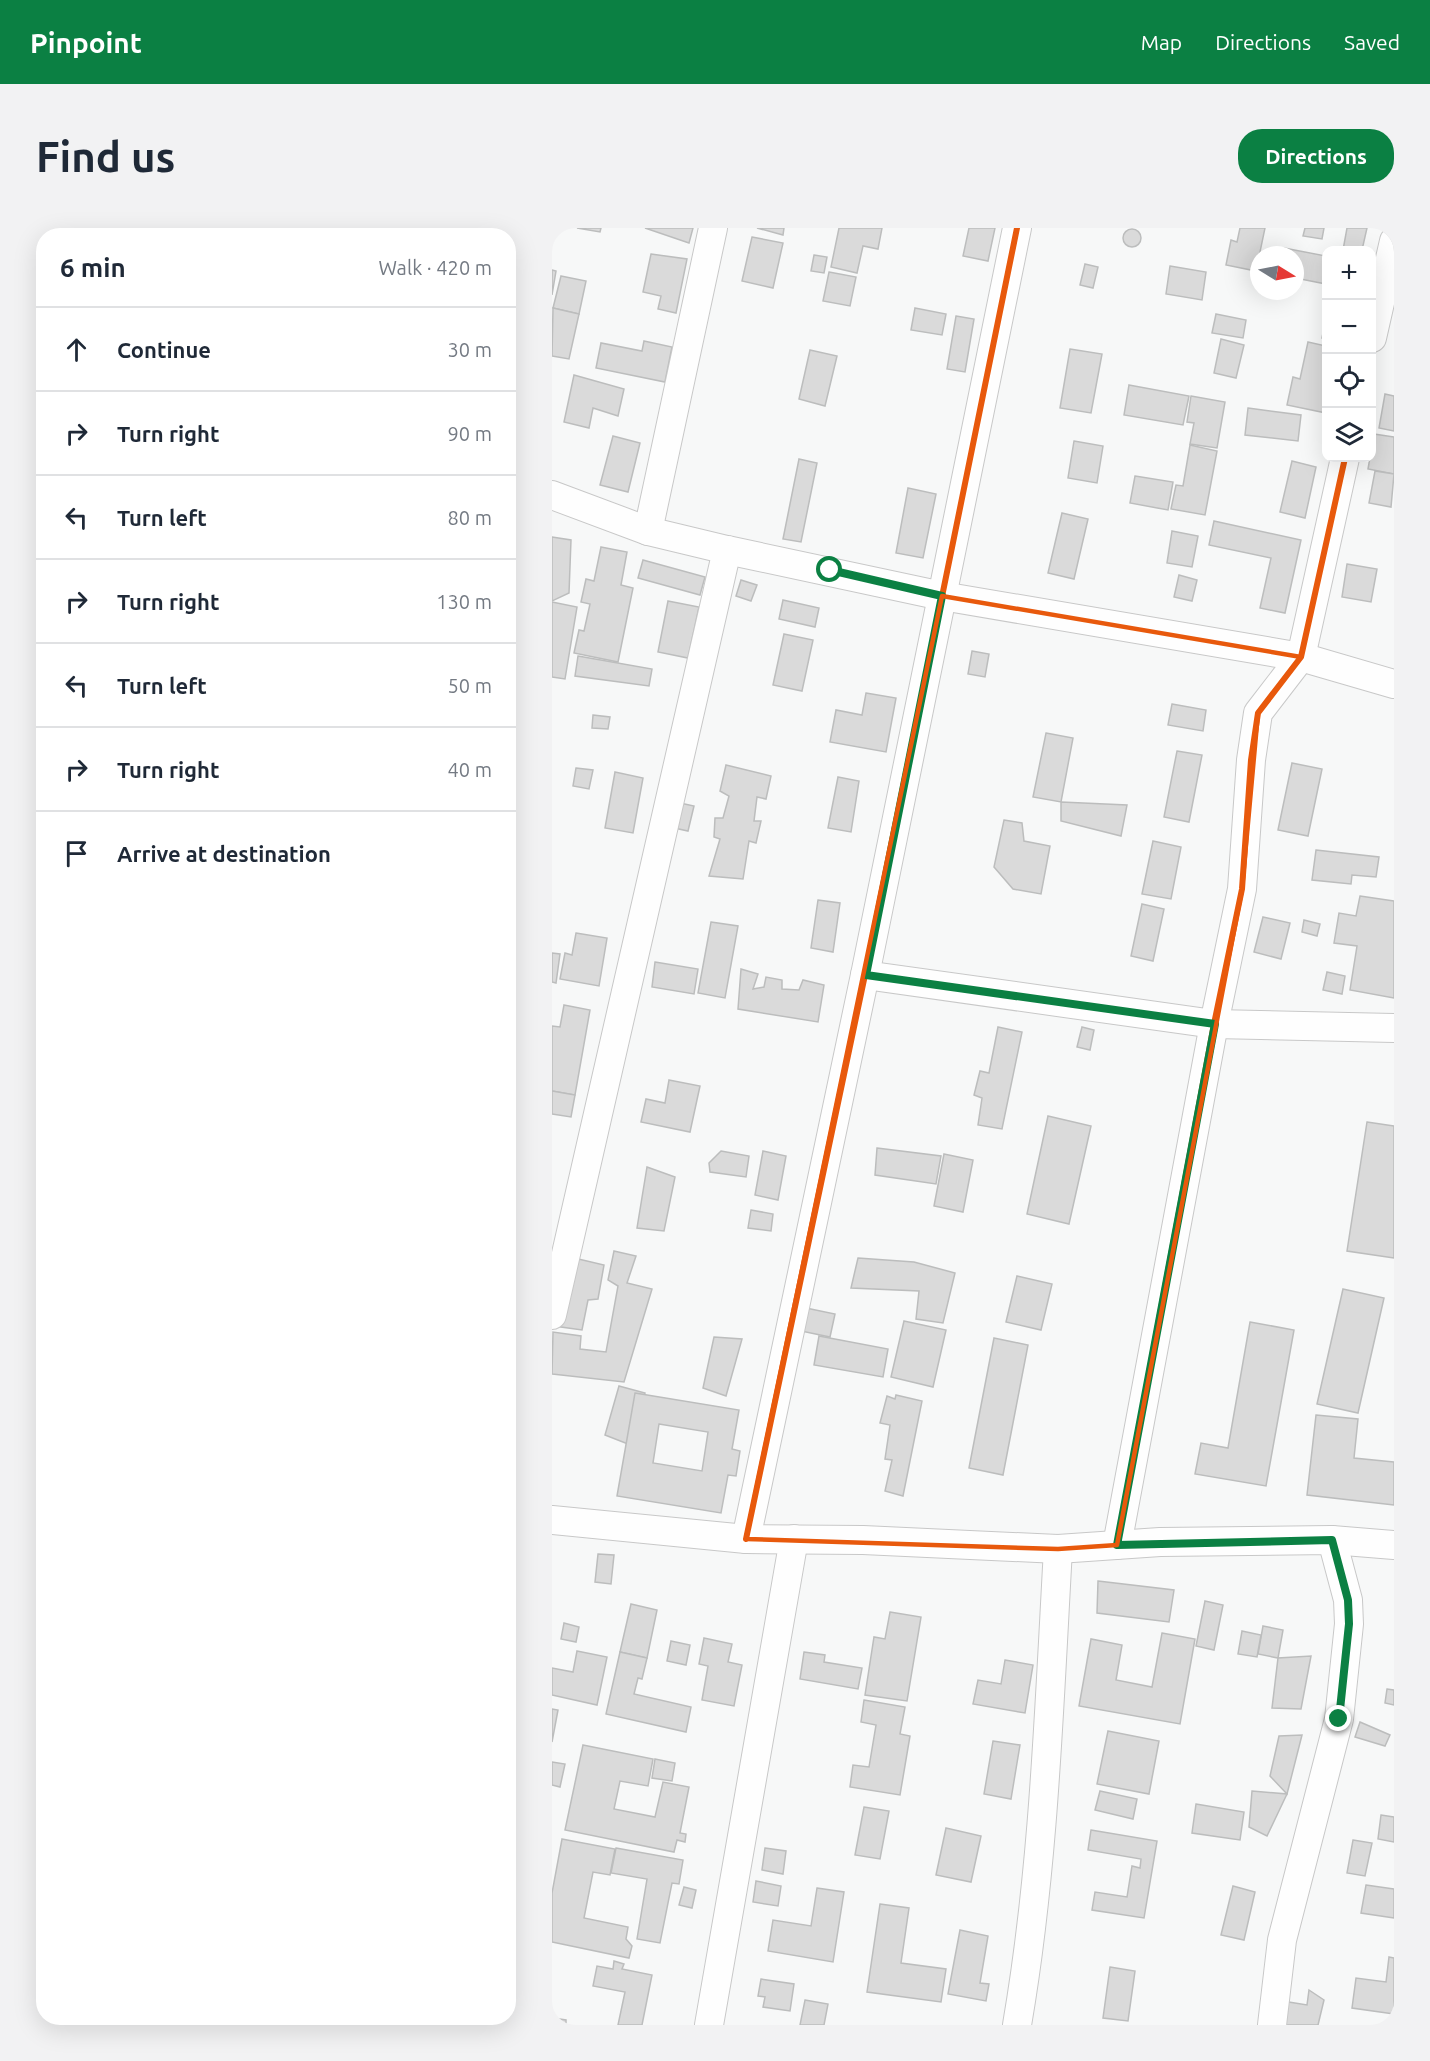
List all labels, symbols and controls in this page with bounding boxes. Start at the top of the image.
text: Pinpoint [30,27,142,58]
text: Map [1141,30,1182,54]
text: Directions [1215,30,1311,54]
text: Saved [1344,30,1400,54]
button: Directions [1238,129,1394,183]
text: Find us [36,133,175,180]
north arrow [1250,246,1304,300]
map controls [1322,246,1376,462]
button: + [1322,246,1376,300]
text: 6 min [60,253,126,282]
text: Walk · 420 m [379,256,492,279]
button: − [1322,300,1376,354]
icon: ahead [60,333,93,366]
text: Continue [117,337,211,362]
text: 30 m [448,338,492,361]
button: locate [1322,354,1376,408]
button: layers [1322,408,1376,462]
icon: right [60,417,93,450]
text: Turn right [117,421,219,446]
text: 90 m [448,422,492,445]
icon: left [60,501,93,534]
text: Turn left [117,505,207,530]
text: 80 m [448,506,492,529]
route start [816,556,842,582]
icon: right [60,585,93,618]
text: Turn right [117,589,219,614]
text: 130 m [436,590,492,613]
icon: left [60,669,93,702]
text: Turn left [117,673,207,698]
text: 50 m [448,674,492,697]
icon: right [60,753,93,786]
text: Turn right [117,757,219,782]
text: 40 m [448,758,492,781]
icon: arrive [60,837,93,870]
text: Arrive at destination [117,841,331,866]
route end [1325,1705,1351,1731]

